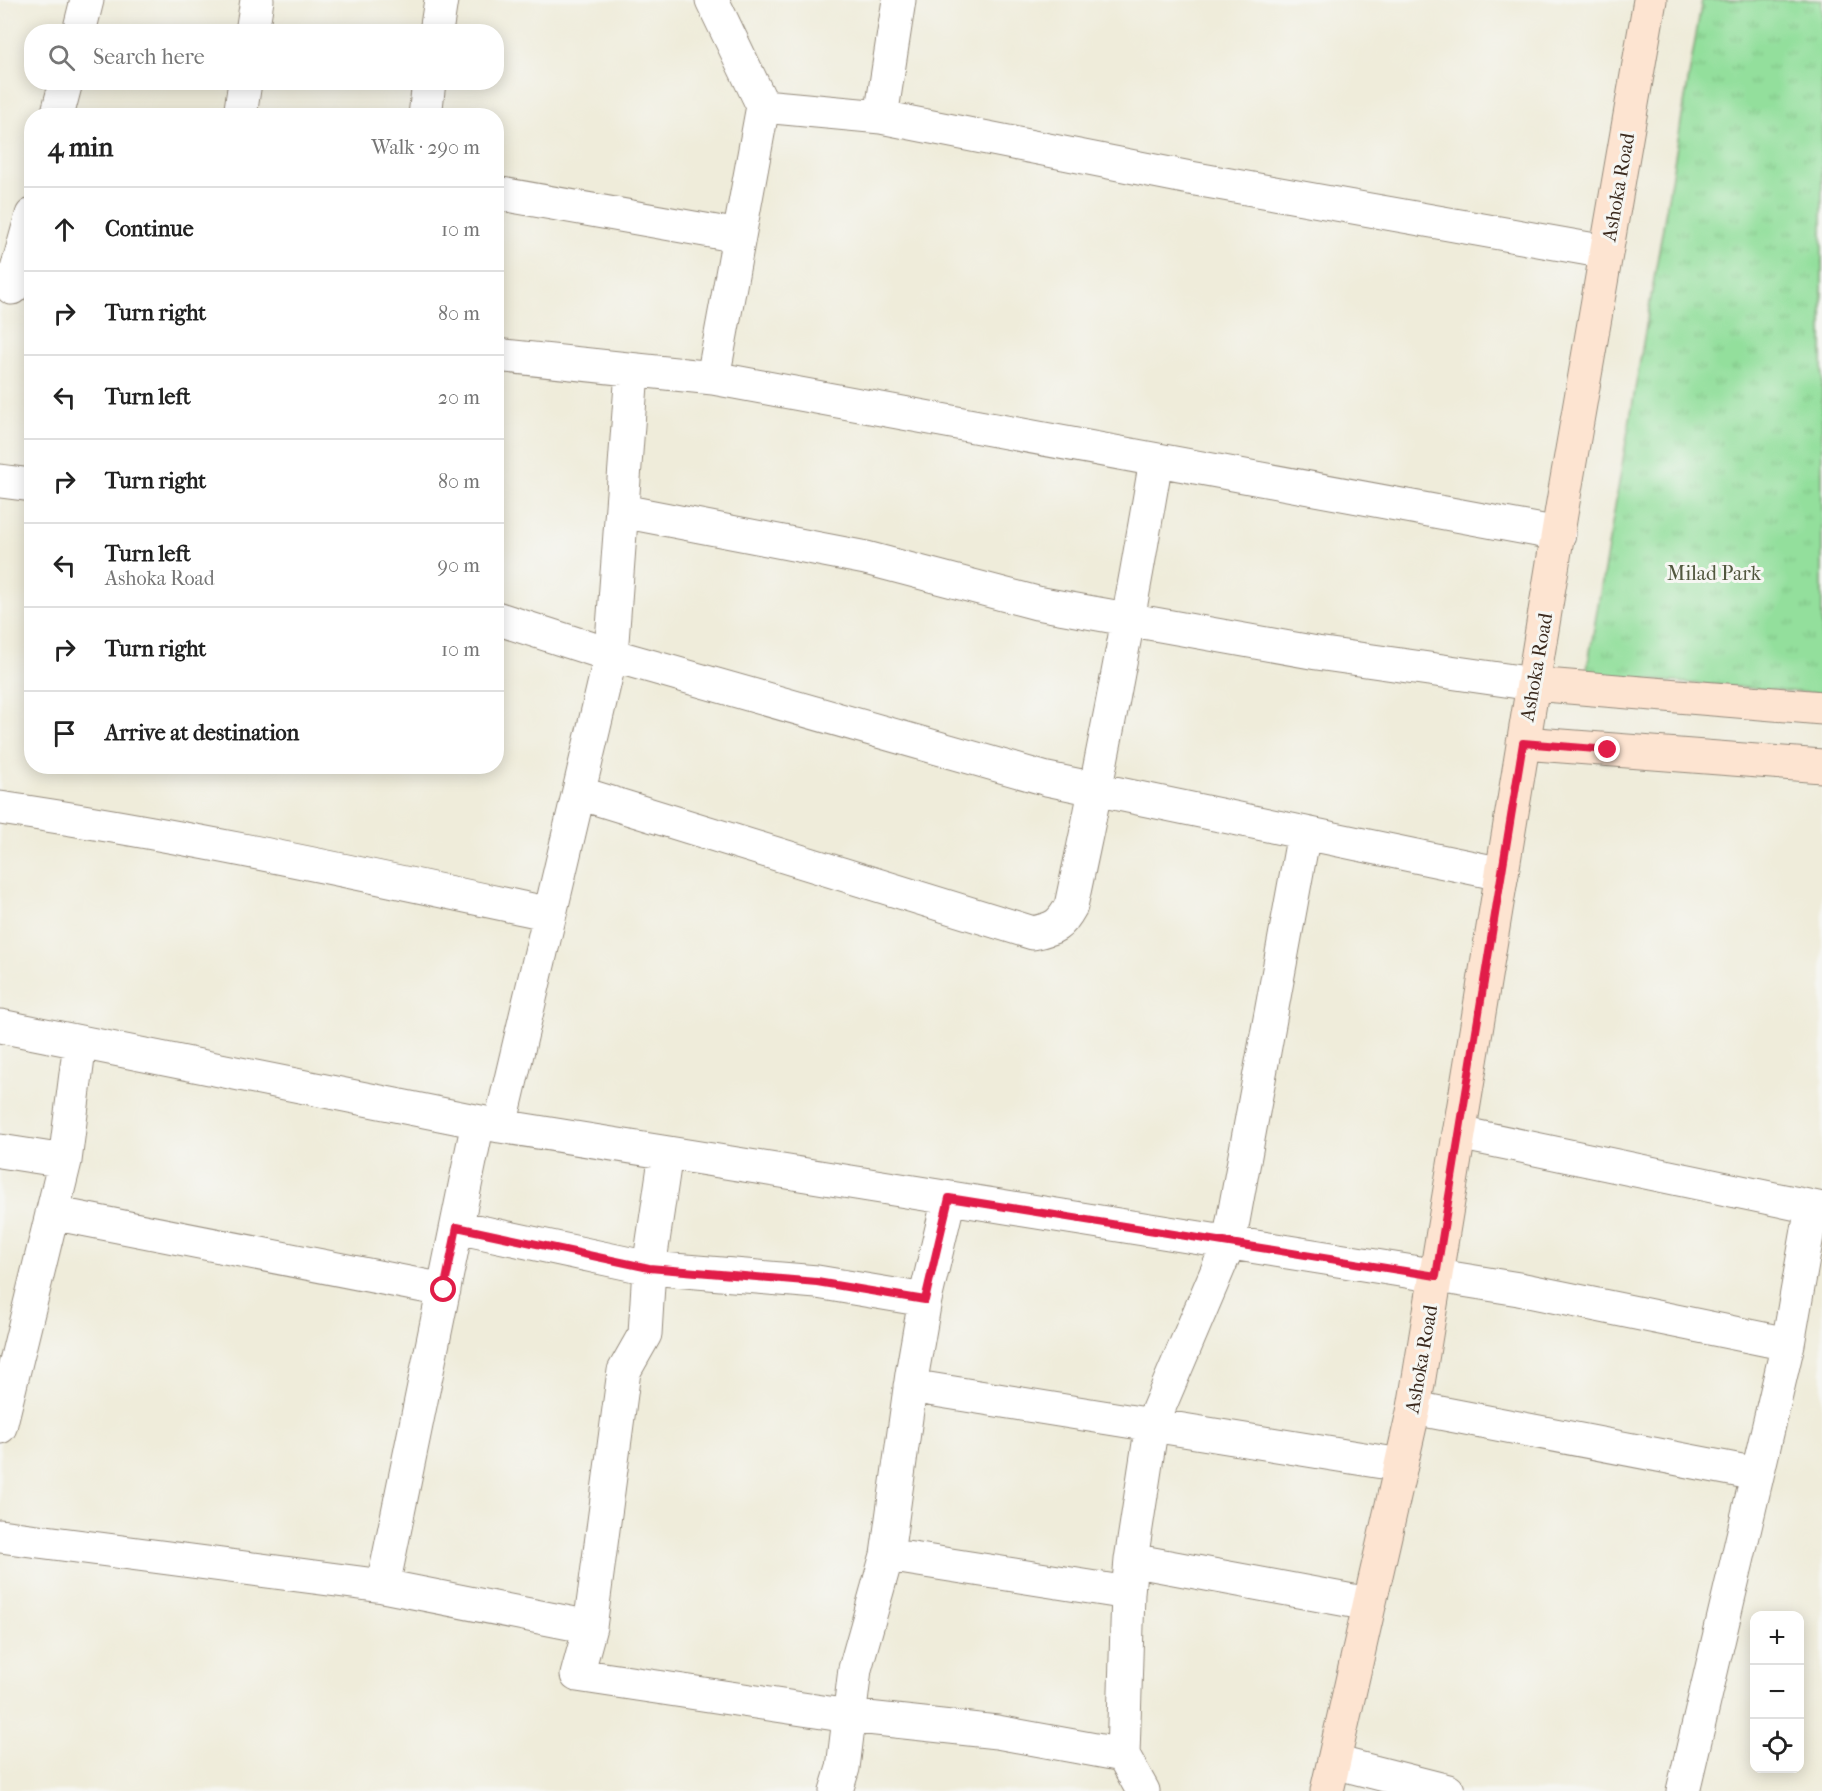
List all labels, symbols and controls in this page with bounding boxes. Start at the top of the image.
search box [24,24,504,90]
icon: search [45,41,78,74]
text: Search here [93,44,205,70]
street label: Ashoka Road [1597,130,1640,244]
text: 4 min [48,132,113,163]
text: Walk · 290 m [371,136,480,159]
icon: ahead [48,213,81,246]
text: Continue [105,216,194,242]
text: 10 m [441,218,480,241]
icon: right [48,297,81,330]
text: Turn right [105,300,206,326]
text: 80 m [438,302,480,325]
icon: left [48,381,81,414]
text: Turn left [105,384,191,410]
text: 20 m [438,386,480,409]
icon: right [48,465,81,498]
text: Turn right [105,468,206,494]
text: 80 m [438,470,480,493]
text: Turn left [105,541,191,567]
icon: left [48,549,81,582]
text: 90 m [438,554,480,577]
park label: Milad Park [1667,562,1762,585]
text: Ashoka Road [105,567,215,590]
street label: Ashoka Road [1515,610,1558,724]
icon: right [48,633,81,666]
text: Turn right [105,636,206,662]
text: 10 m [441,638,480,661]
icon: arrive [48,717,81,750]
text: Arrive at destination [105,720,299,746]
route end [1594,736,1620,762]
route start [430,1276,456,1302]
street label: Ashoka Road [1400,1302,1443,1416]
map controls [1750,1611,1804,1773]
button: + [1750,1611,1804,1665]
button: − [1750,1665,1804,1719]
button: locate [1750,1719,1804,1773]

